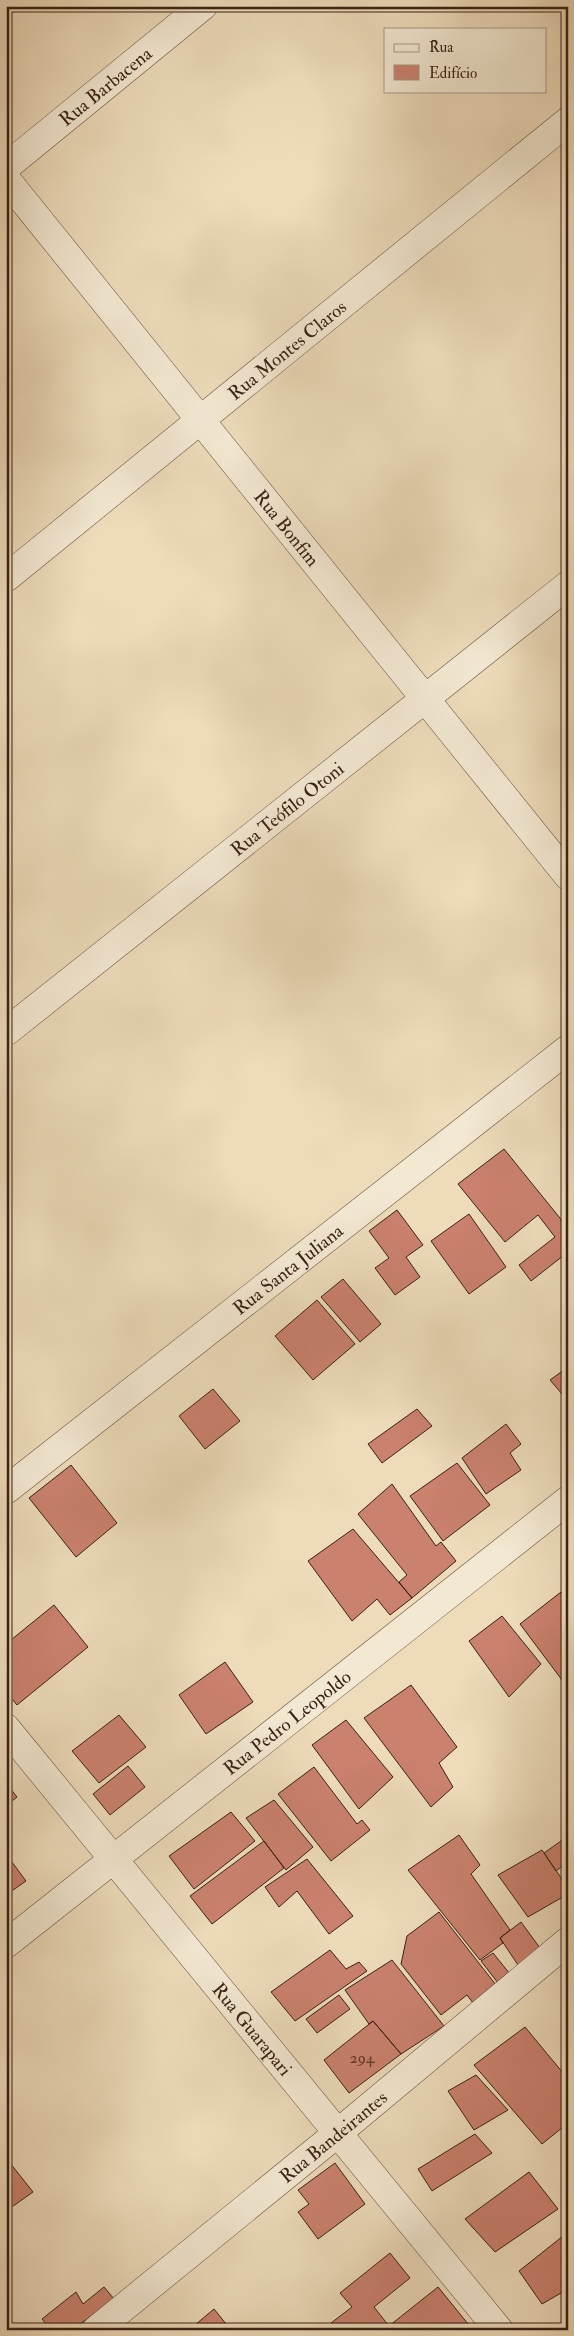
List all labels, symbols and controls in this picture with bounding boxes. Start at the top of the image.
legend [384,28,546,92]
text: Rua [429,38,454,57]
street label: Rua Barbacena [54,42,157,132]
text: Edifício [429,64,477,83]
street label: Rua Montes Claros [223,295,352,406]
street label: Rua Bonfim [248,485,325,572]
street label: Rua Teófilo Otoni [226,757,349,862]
street label: Rua Santa Juliana [228,1219,348,1320]
street label: Rua Pedro Leopoldo [219,1665,356,1781]
street label: Rua Guarapari [207,1978,297,2081]
house number: 294 [350,2048,376,2068]
street label: Rua Bandeirantes [275,2086,393,2189]

